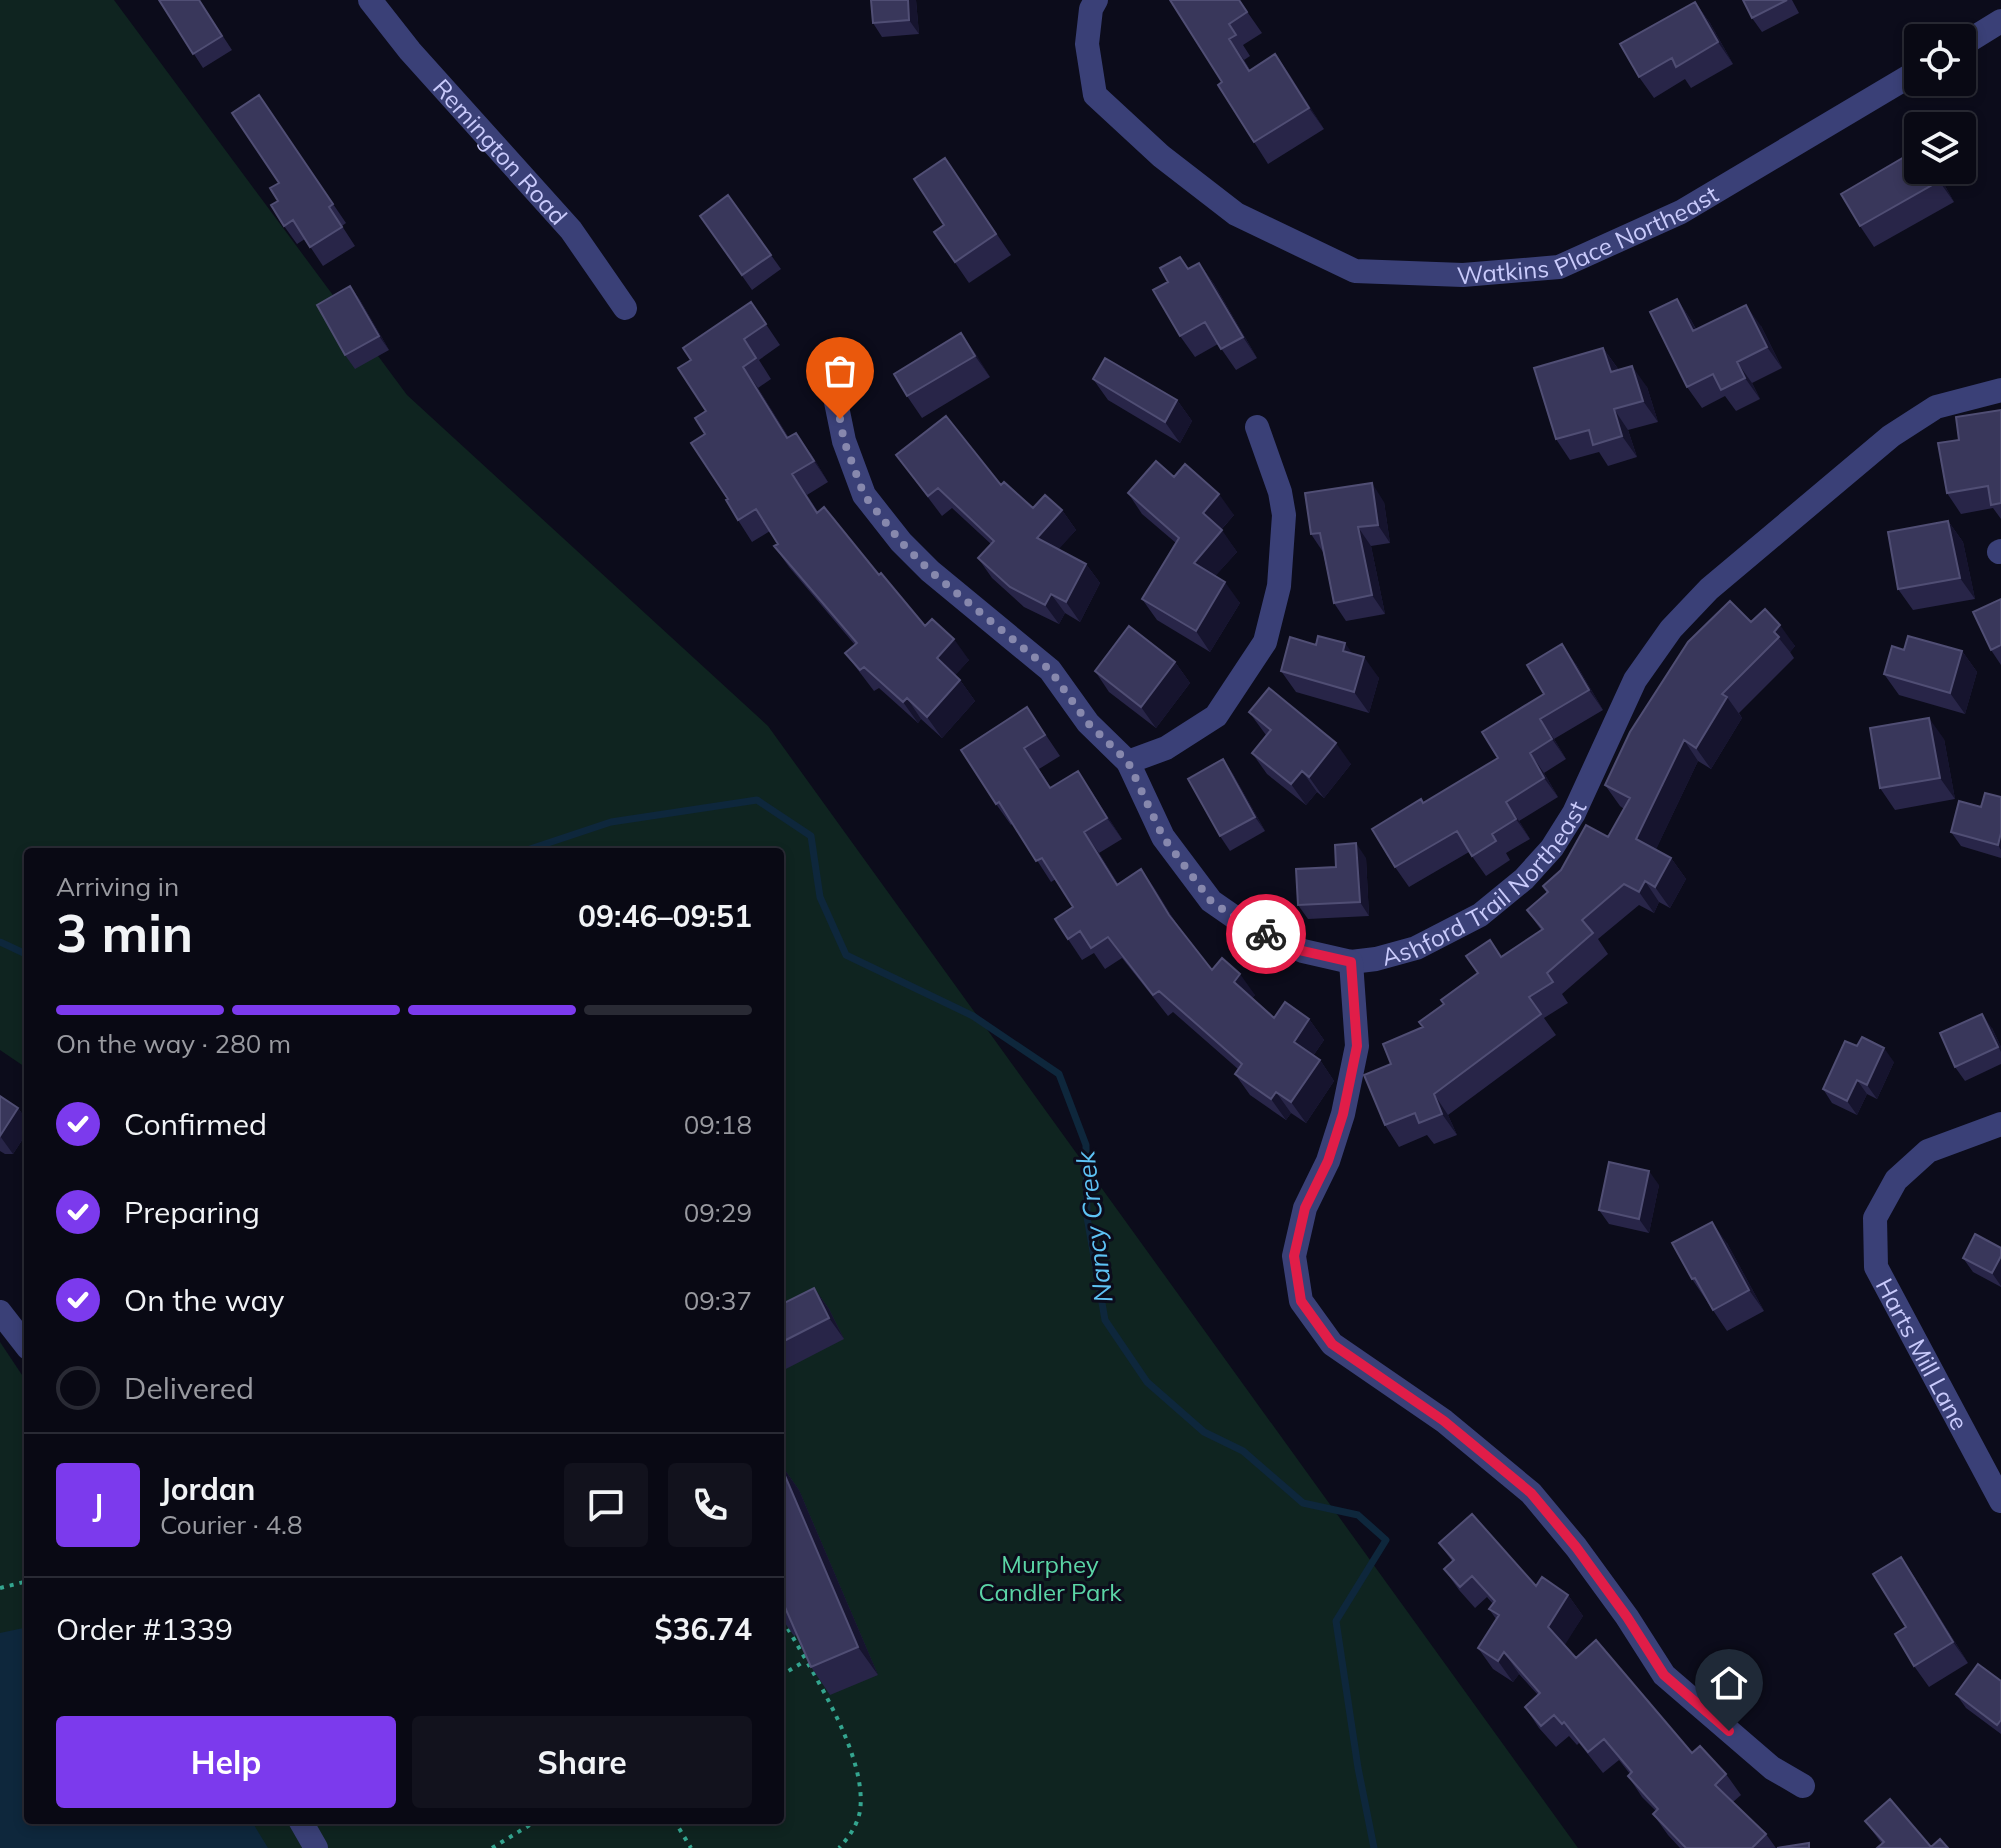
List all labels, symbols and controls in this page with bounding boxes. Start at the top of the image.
map controls [1904,24,1976,184]
button: locate [1904,24,1976,96]
street label: Remington Road [427,72,574,231]
button: layers [1904,112,1976,184]
street label: Watkins Place Northeast [1456,179,1723,290]
pin [806,337,874,419]
icon: bag [818,349,862,393]
street label: Ashford Trail Northeast [1378,796,1592,972]
text: Arriving in [56,870,179,903]
courier [1226,894,1306,974]
text: 09:46–09:51 [578,897,752,935]
text: 3 min [56,900,193,965]
icon: bike [1244,912,1288,956]
text: On the way · 280 m [56,1027,291,1060]
icon: check [56,1102,100,1146]
text: Confirmed [124,1105,267,1143]
text: 09:18 [684,1108,752,1141]
water label: Nancy Creek [1068,1149,1120,1305]
icon: check [56,1190,100,1234]
text: Preparing [124,1193,260,1231]
text: 09:29 [684,1196,752,1229]
street label: Harts Mill Lane [1870,1273,1975,1435]
icon: check [56,1278,100,1322]
text: On the way [124,1281,284,1319]
text: 09:37 [684,1284,752,1317]
text: Delivered [124,1369,254,1407]
button: chat [564,1463,648,1547]
button: phone [668,1463,752,1547]
text: Jordan [160,1470,255,1508]
text: J [93,1486,103,1524]
text: Courier · 4.8 [160,1508,303,1541]
park label: Murphey Candler Park [978,1549,1122,1607]
text: Order #1339 [56,1610,233,1648]
text: $36.74 [655,1610,752,1648]
pin [1695,1649,1763,1731]
icon: home [1707,1661,1751,1705]
button: Help [56,1716,396,1808]
button: Share [412,1716,752,1808]

